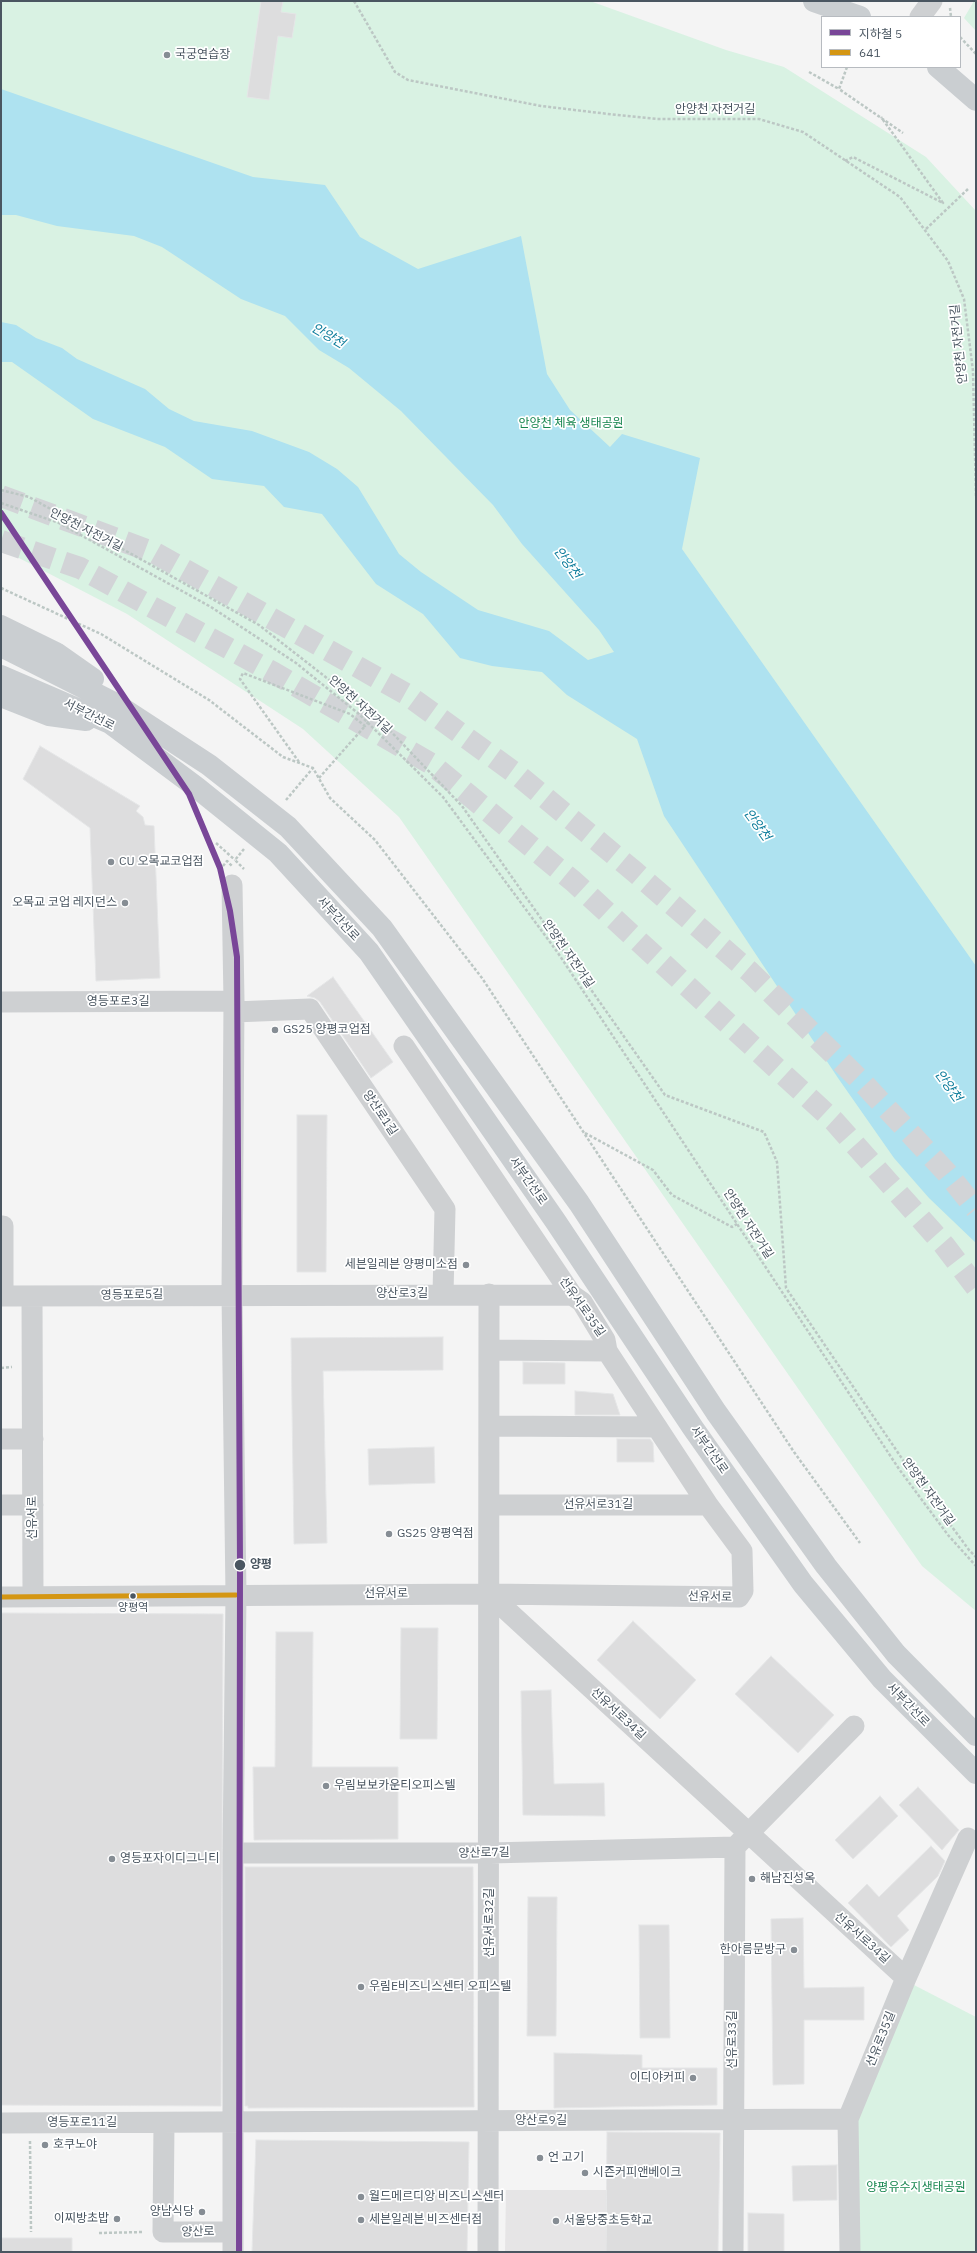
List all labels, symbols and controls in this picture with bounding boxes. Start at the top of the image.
legend [821,16,961,68]
text: 지하철 5 [859,26,902,41]
text: 641 [859,45,881,60]
place label: 국궁연습장 [175,48,230,62]
marker: 국궁연습장 [162,50,172,60]
street label: 안양천 자전거길 [675,103,755,117]
street label: 안양천 자전거길 [948,303,970,385]
water label: 안양천 [309,320,347,352]
park label: 안양천 체육 생태공원 [518,417,624,431]
street label: 안양천 자전거길 [47,505,125,555]
water label: 안양천 [550,544,584,582]
street label: 안양천 자전거길 [325,673,395,737]
street label: 서부간선로 [61,696,117,734]
water label: 안양천 [740,806,774,844]
place label: CU 오목교코업점 [119,855,204,869]
marker: CU 오목교코업점 [106,857,116,867]
street label: 서부간선로 [314,894,362,944]
place label: 오목교 코업 레지던스 [12,896,117,910]
marker: 오목교 코업 레지던스 [120,898,130,908]
street label: 안양천 자전거길 [539,917,597,991]
street label: 영등포로3길 [87,995,149,1009]
place label: GS25 양평코업점 [283,1023,371,1037]
marker: GS25 양평코업점 [270,1025,280,1035]
water label: 안양천 [931,1067,965,1105]
street label: 양산로1길 [360,1088,400,1138]
street label: 서부간선로 [506,1154,550,1208]
street label: 안양천 자전거길 [720,1186,776,1262]
place label: 세븐일레븐 양평미소점 [345,1258,458,1272]
marker: 세븐일레븐 양평미소점 [461,1260,471,1270]
street label: 선유서로35길 [556,1274,608,1340]
street label: 영등포로5길 [101,1287,163,1303]
street label: 양산로3길 [376,1287,428,1301]
street label: 서부간선로 [687,1423,731,1477]
street label: 안양천 자전거길 [899,1455,957,1529]
street label: 선유서로 [26,1496,40,1540]
street label: 선유서로31길 [563,1498,633,1512]
place label: GS25 양평역점 [397,1527,474,1541]
marker: GS25 양평역점 [384,1529,394,1539]
marker: 양평 [233,1558,247,1572]
place label: 양평 [250,1558,272,1572]
street label: 선유서로 [364,1587,408,1601]
street label: 선유서로 [688,1589,732,1605]
marker: 양평역 [128,1591,138,1601]
place label: 양평역 [118,1601,148,1615]
street label: 서부간선로 [884,1680,932,1730]
street label: 선유서로34길 [588,1685,648,1743]
place label: 우림보보카운티오피스텔 [334,1779,455,1793]
marker: 우림보보카운티오피스텔 [321,1781,331,1791]
street label: 양산로7길 [458,1845,510,1861]
place label: 영등포자이디그니티 [120,1852,219,1866]
marker: 영등포자이디그니티 [107,1854,117,1864]
place label: 해남진성옥 [760,1872,815,1886]
marker: 해남진성옥 [747,1874,757,1884]
street label: 선유서로32길 [483,1888,497,1958]
street label: 선유서로34길 [831,1909,893,1967]
place label: 한아름문방구 [720,1943,786,1957]
marker: 한아름문방구 [789,1945,799,1955]
place label: 우림E비즈니스센터 오피스텔 [369,1980,511,1994]
marker: 우림E비즈니스센터 오피스텔 [356,1982,366,1992]
street label: 선유로35길 [863,2009,899,2069]
street label: 선유로33길 [726,2011,740,2069]
place label: 이디야커피 [630,2071,685,2085]
marker: 이디야커피 [688,2073,698,2083]
street label: 양산로9길 [515,2114,567,2128]
street label: 영등포로11길 [47,2116,117,2130]
place label: 호쿠노야 [53,2138,97,2152]
marker: 호쿠노야 [40,2140,50,2150]
place label: 언 고기 [548,2151,584,2165]
marker: 언 고기 [535,2153,545,2163]
place label: 시즌커피앤베이크 [593,2166,681,2180]
marker: 시즌커피앤베이크 [580,2168,590,2178]
park label: 양평유수지생태공원 [866,2181,966,2195]
place label: 월드메르디앙 비즈니스센터 [369,2190,504,2204]
marker: 월드메르디앙 비즈니스센터 [356,2192,366,2202]
place label: 양남식당 [150,2205,194,2219]
marker: 양남식당 [197,2207,207,2217]
place label: 이찌방초밥 [54,2212,109,2226]
place label: 세븐일레븐 비즈센터점 [369,2213,482,2227]
marker: 이찌방초밥 [112,2214,122,2224]
place label: 서울당중초등학교 [564,2214,652,2228]
marker: 세븐일레븐 비즈센터점 [356,2215,366,2225]
marker: 서울당중초등학교 [551,2216,561,2226]
street label: 양산로 [181,2225,215,2239]

